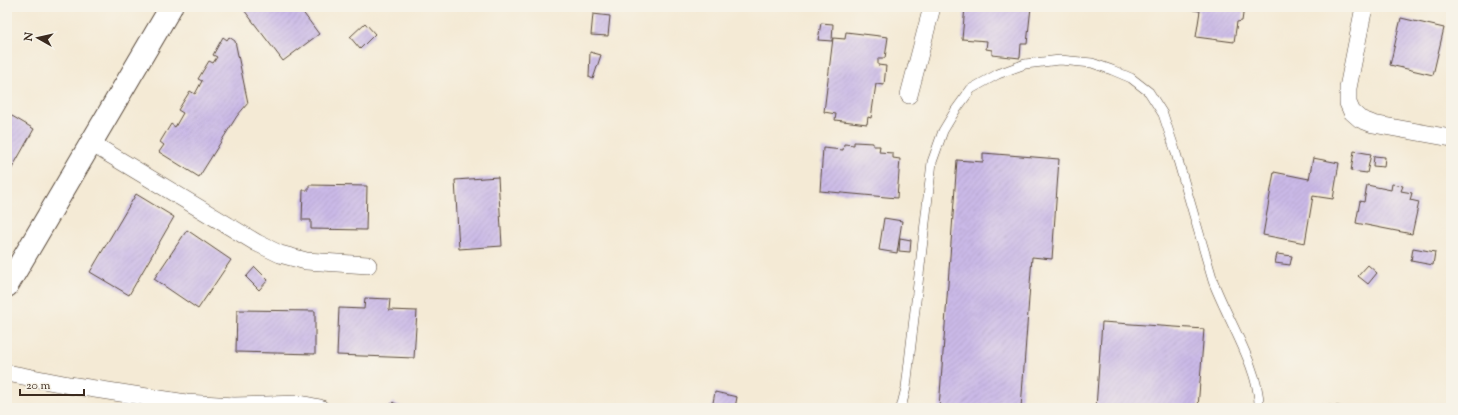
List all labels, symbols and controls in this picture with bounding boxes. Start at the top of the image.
north arrow [18,18,58,58]
text: N [20,31,38,43]
scale bar [20,371,84,397]
text: 20 m [26,377,51,395]

